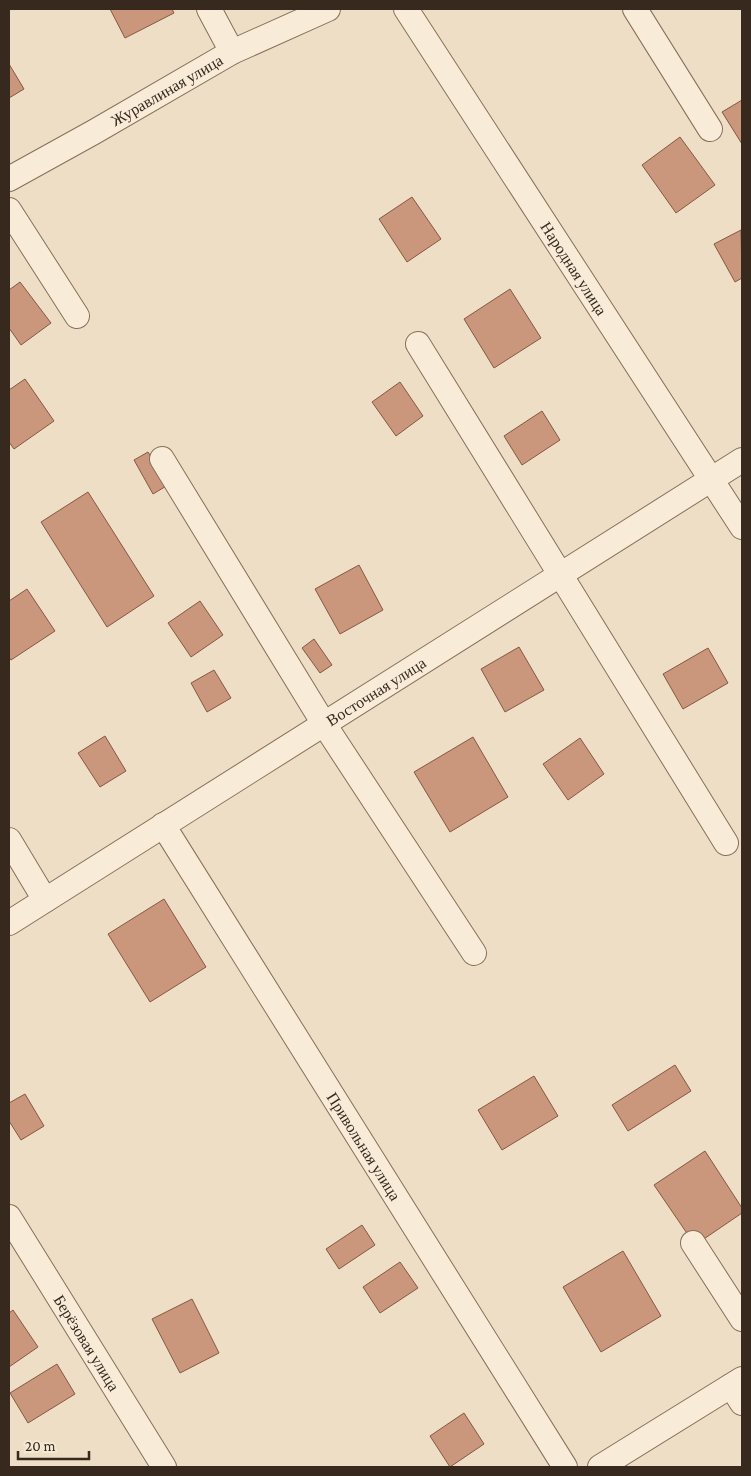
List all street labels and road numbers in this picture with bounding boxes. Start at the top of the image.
street label: Журавлиная улица [108,51,225,129]
street label: Народная улица [538,218,611,318]
street label: Восточная улица [323,654,429,729]
street label: Привольная улица [324,1089,404,1203]
street label: Берёзовая улица [51,1292,123,1394]

